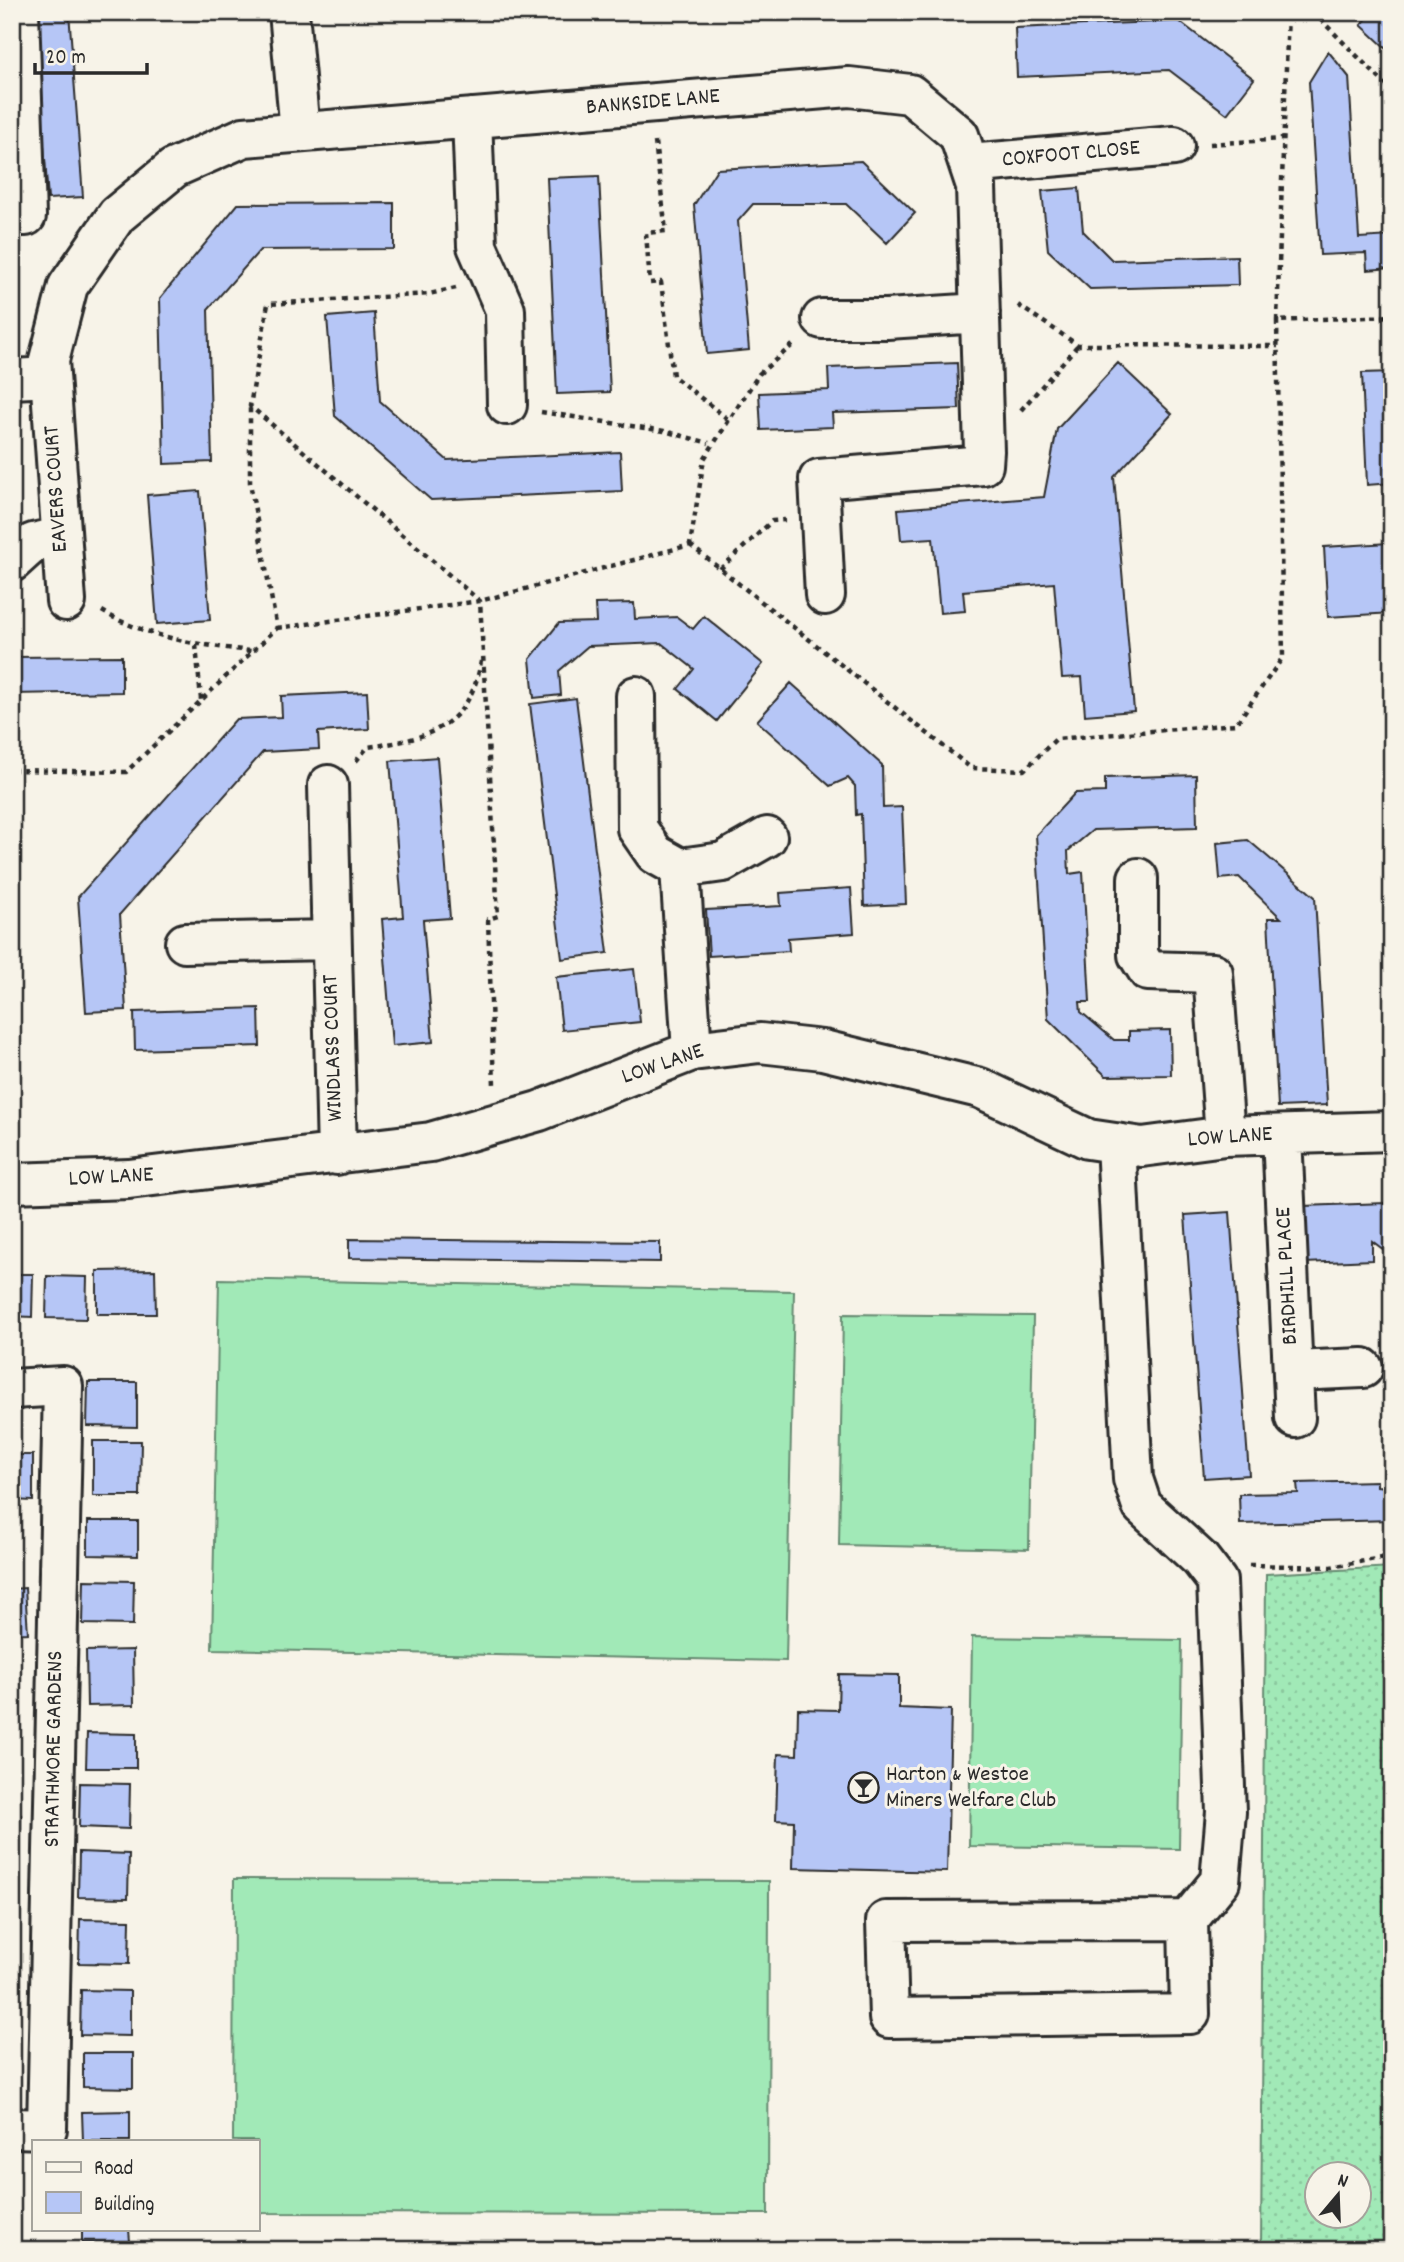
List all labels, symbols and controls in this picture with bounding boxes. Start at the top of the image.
scale bar [35,32,147,76]
text: 20 m [46,44,86,74]
street label: BANKSIDE LANE [585,81,722,125]
street label: COXFOOT CLOSE [1001,132,1142,177]
street label: EAVERS COURT [36,424,78,554]
street label: WINDLASS COURT [315,974,353,1122]
street label: LOW LANE [618,1035,709,1094]
street label: LOW LANE [1187,1119,1274,1157]
street label: LOW LANE [68,1159,155,1197]
street label: BIRDHILL PLACE [1268,1206,1308,1346]
street label: STRATHMORE GARDENS [37,1650,73,1848]
place label: Harton & Westoe Miners Welfare Club [886,1759,1056,1818]
bar icon: Harton & Westoe Miners Welfare Club [846,1771,880,1805]
legend [32,2140,259,2230]
text: Road [94,2155,133,2185]
north arrow [1302,2160,1372,2230]
text: N [1334,2168,1351,2197]
text: Building [94,2191,154,2221]

